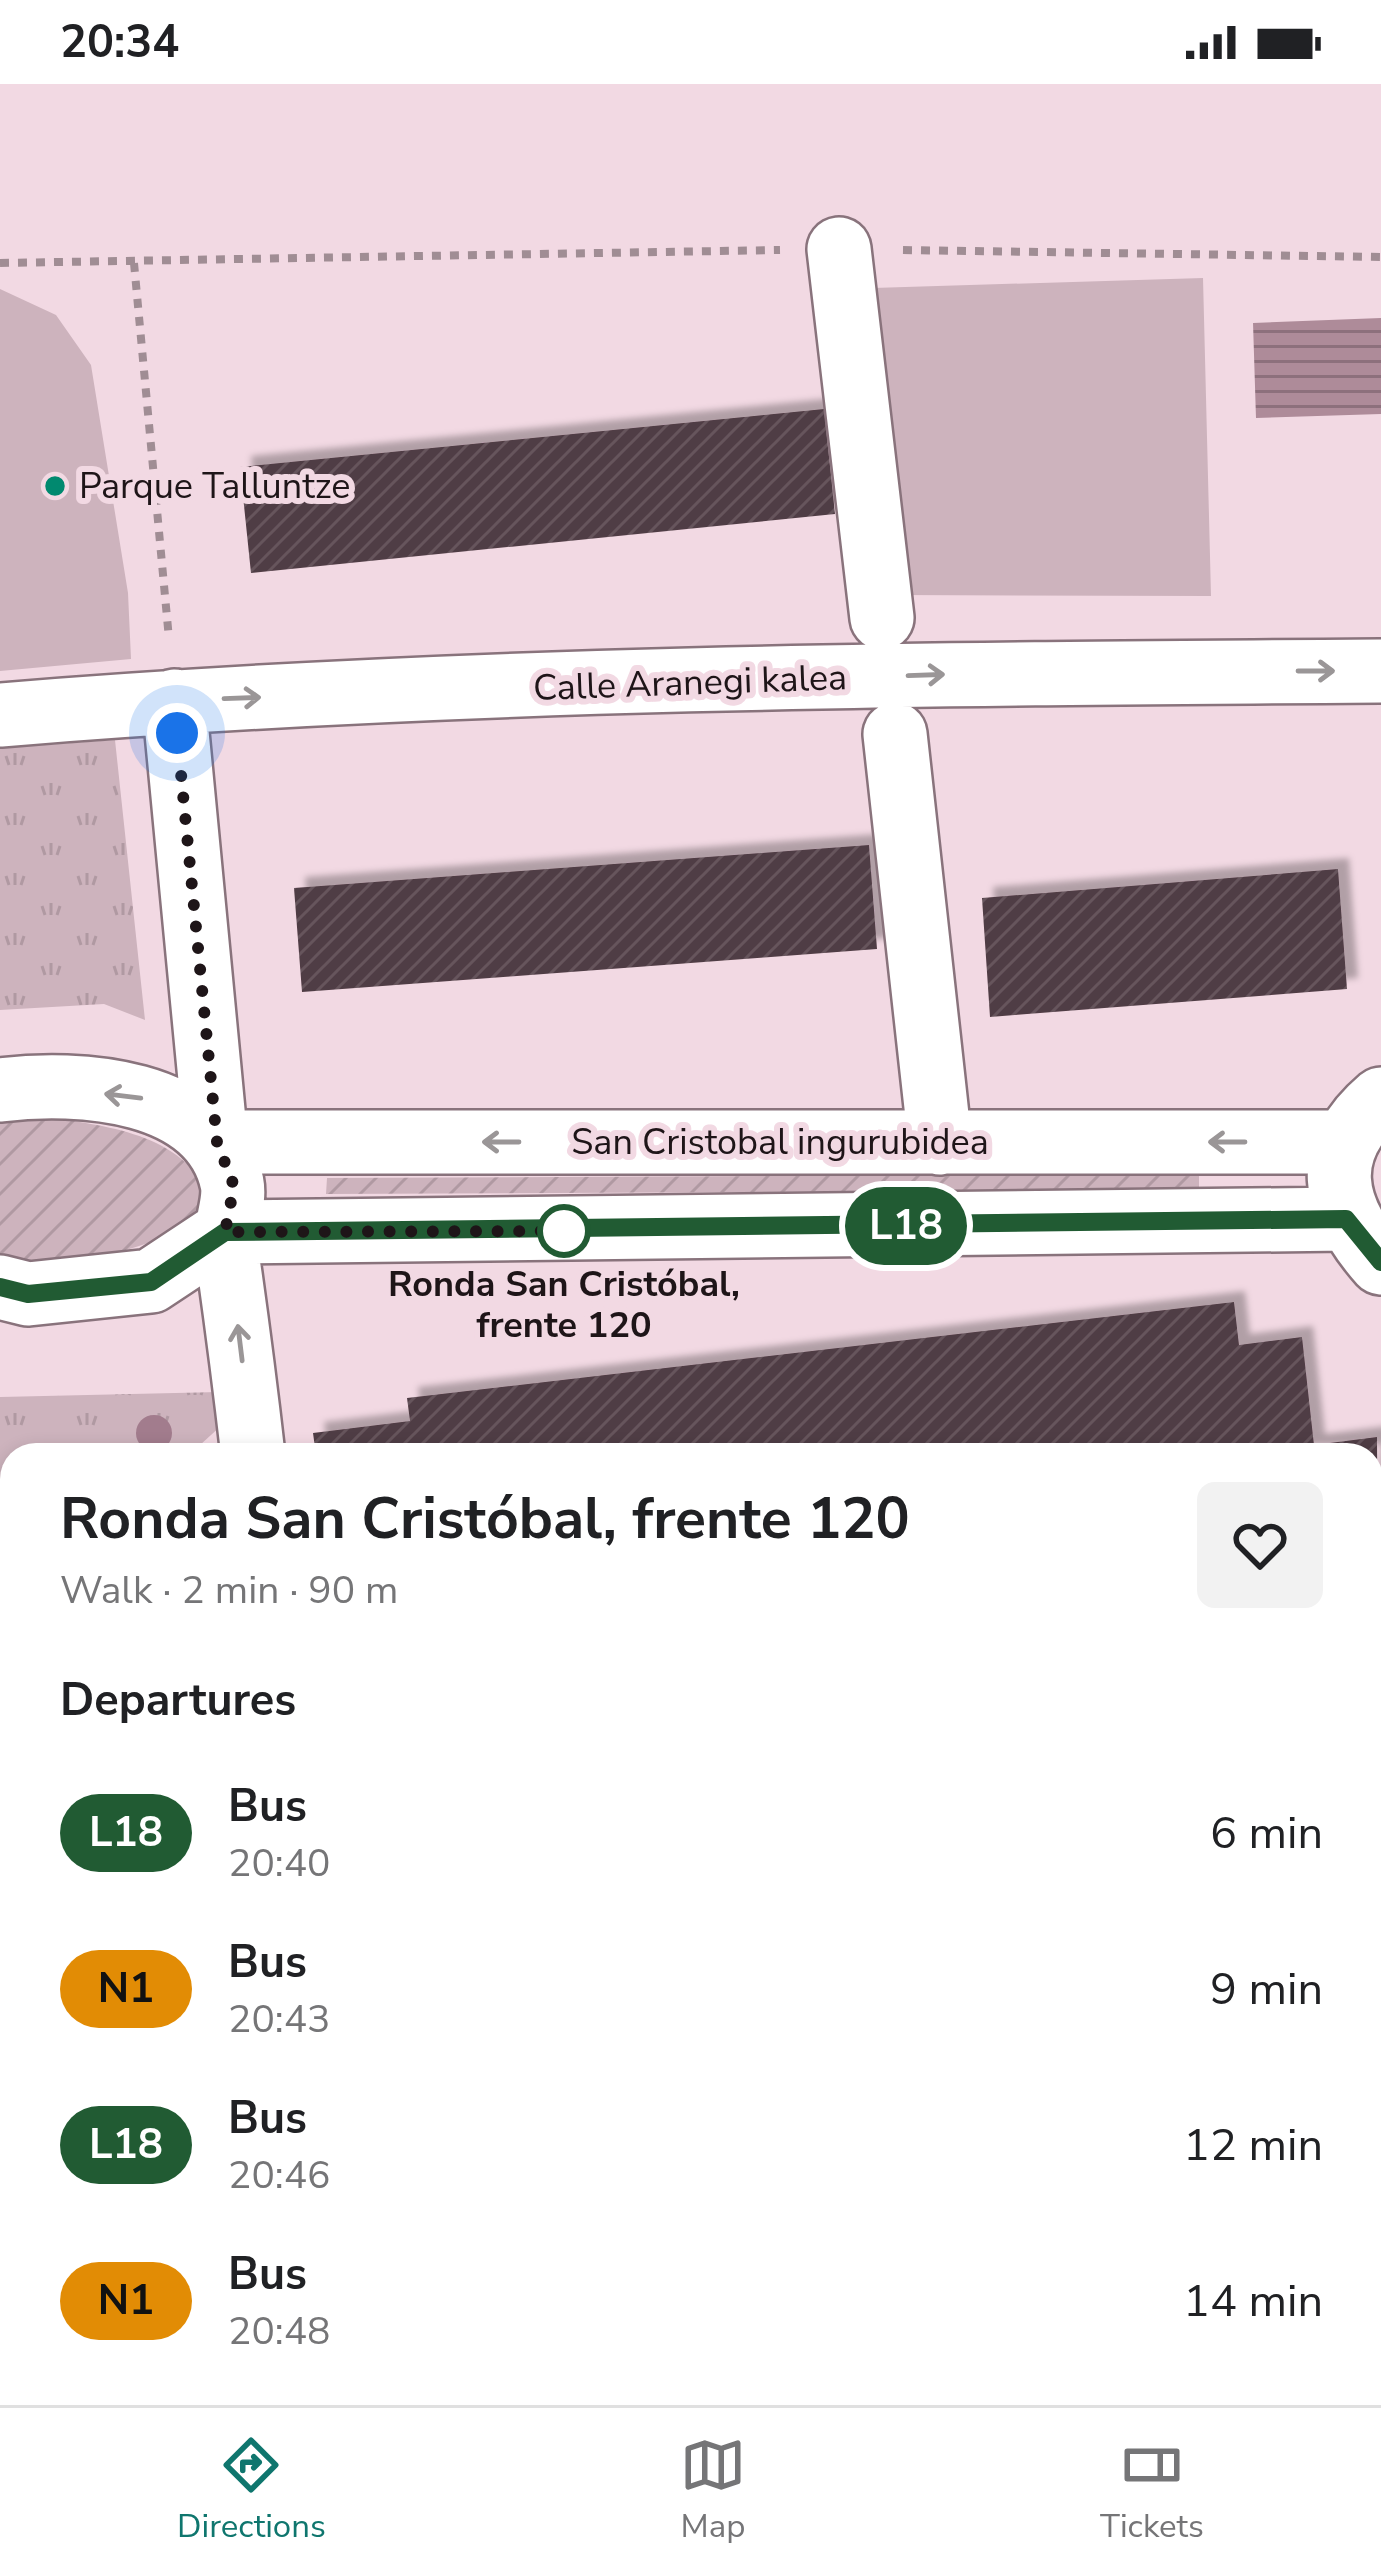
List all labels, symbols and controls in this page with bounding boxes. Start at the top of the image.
text: 20:34 [60,12,179,73]
place label: Parque Talluntze [79,462,350,511]
marker: Parque Talluntze [42,473,68,499]
street label: Calle Aranegi kalea [532,653,848,713]
one-way arrow [1296,660,1335,682]
one-way arrow [906,663,945,686]
one-way arrow [222,686,261,709]
your location [147,703,207,763]
one-way arrow [104,1085,143,1107]
street label: San Cristobal ingurubidea [571,1118,989,1167]
one-way arrow [482,1131,521,1153]
one-way arrow [1208,1131,1247,1153]
line badge: L18 [837,1187,975,1265]
text: L18 [869,1197,943,1254]
marker: Ronda San Cristóbal, frente 120 [539,1206,589,1256]
place label: Ronda San Cristóbal, frente 120 [388,1260,740,1350]
one-way arrow [228,1325,250,1364]
text: Ronda San Cristóbal, frente 120 [60,1480,910,1558]
button: heart [1197,1482,1323,1608]
text: Walk · 2 min · 90 m [60,1564,399,1617]
text: Departures [60,1670,296,1731]
text: Bus [228,1776,307,1837]
text: 6 min [1210,1803,1323,1864]
text: L18 [89,1804,163,1861]
text: 20:40 [228,1837,331,1890]
text: Bus [228,1932,307,1993]
text: 9 min [1210,1959,1323,2020]
text: N1 [98,1960,154,2017]
text: 20:43 [228,1993,331,2046]
text: Bus [228,2088,307,2149]
text: 12 min [1183,2115,1323,2176]
text: L18 [89,2116,163,2173]
text: 20:46 [228,2149,331,2202]
text: Bus [228,2244,307,2305]
text: 14 min [1183,2271,1323,2332]
text: N1 [98,2272,154,2329]
text: 20:48 [228,2305,331,2358]
tab: Directions [177,2432,326,2549]
tab: Map [680,2432,746,2549]
tab: Tickets [1100,2432,1204,2549]

